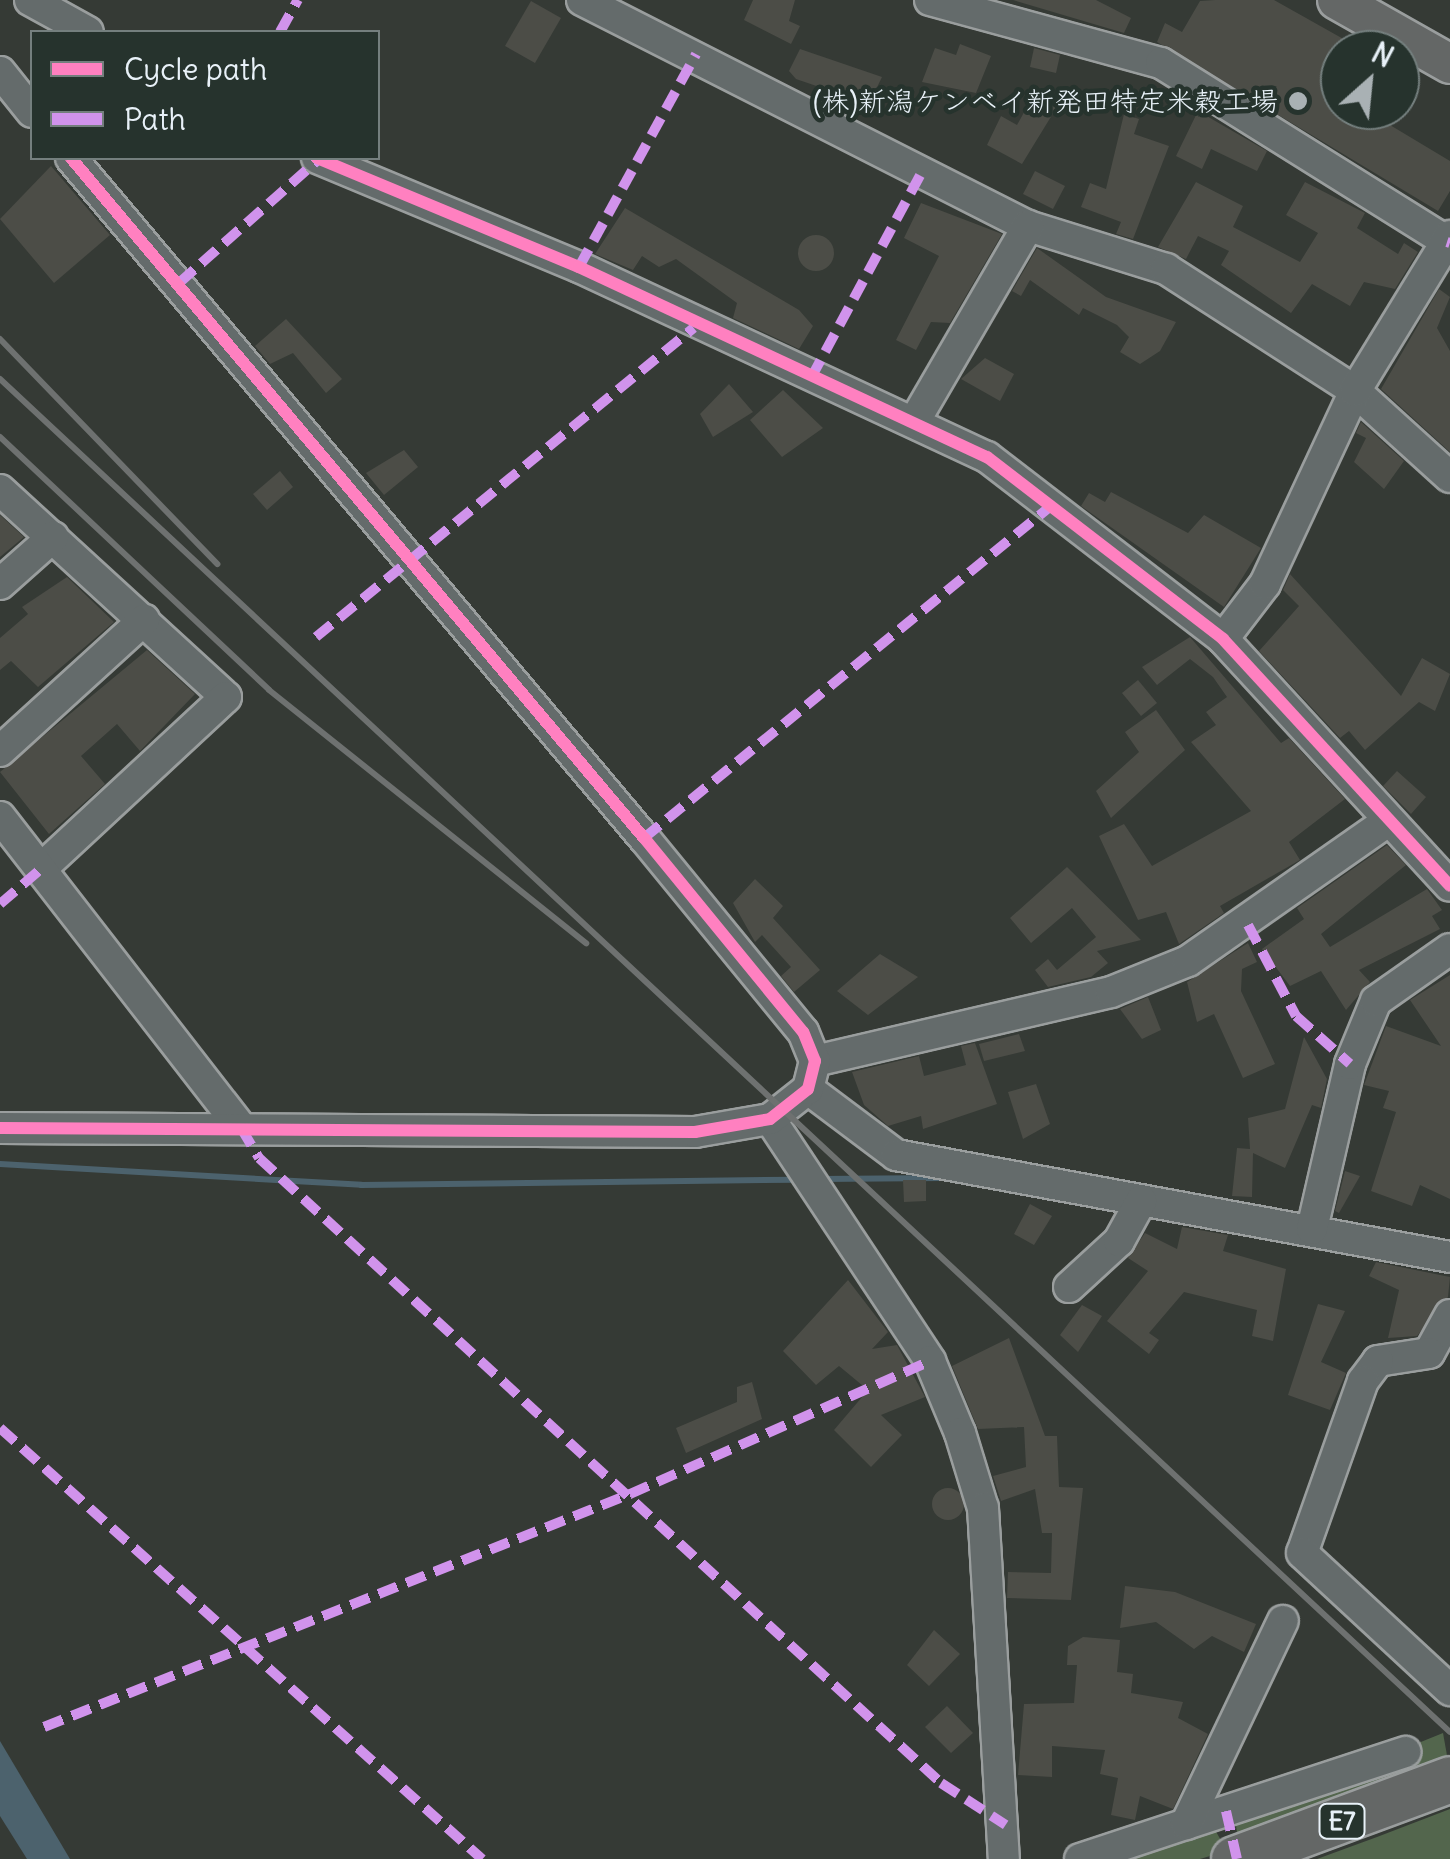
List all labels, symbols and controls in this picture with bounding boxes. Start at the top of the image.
legend [30,30,380,160]
north arrow [1320,30,1420,130]
text: N [1366,35,1400,75]
text: Cycle path [124,50,267,88]
place label: (株)新潟ケンベイ新発田特定米穀工場 [813,84,1278,118]
marker: (株)新潟ケンベイ新発田特定米穀工場 [1287,90,1309,112]
text: Path [124,100,186,138]
road number: E7 [1317,1801,1367,1841]

